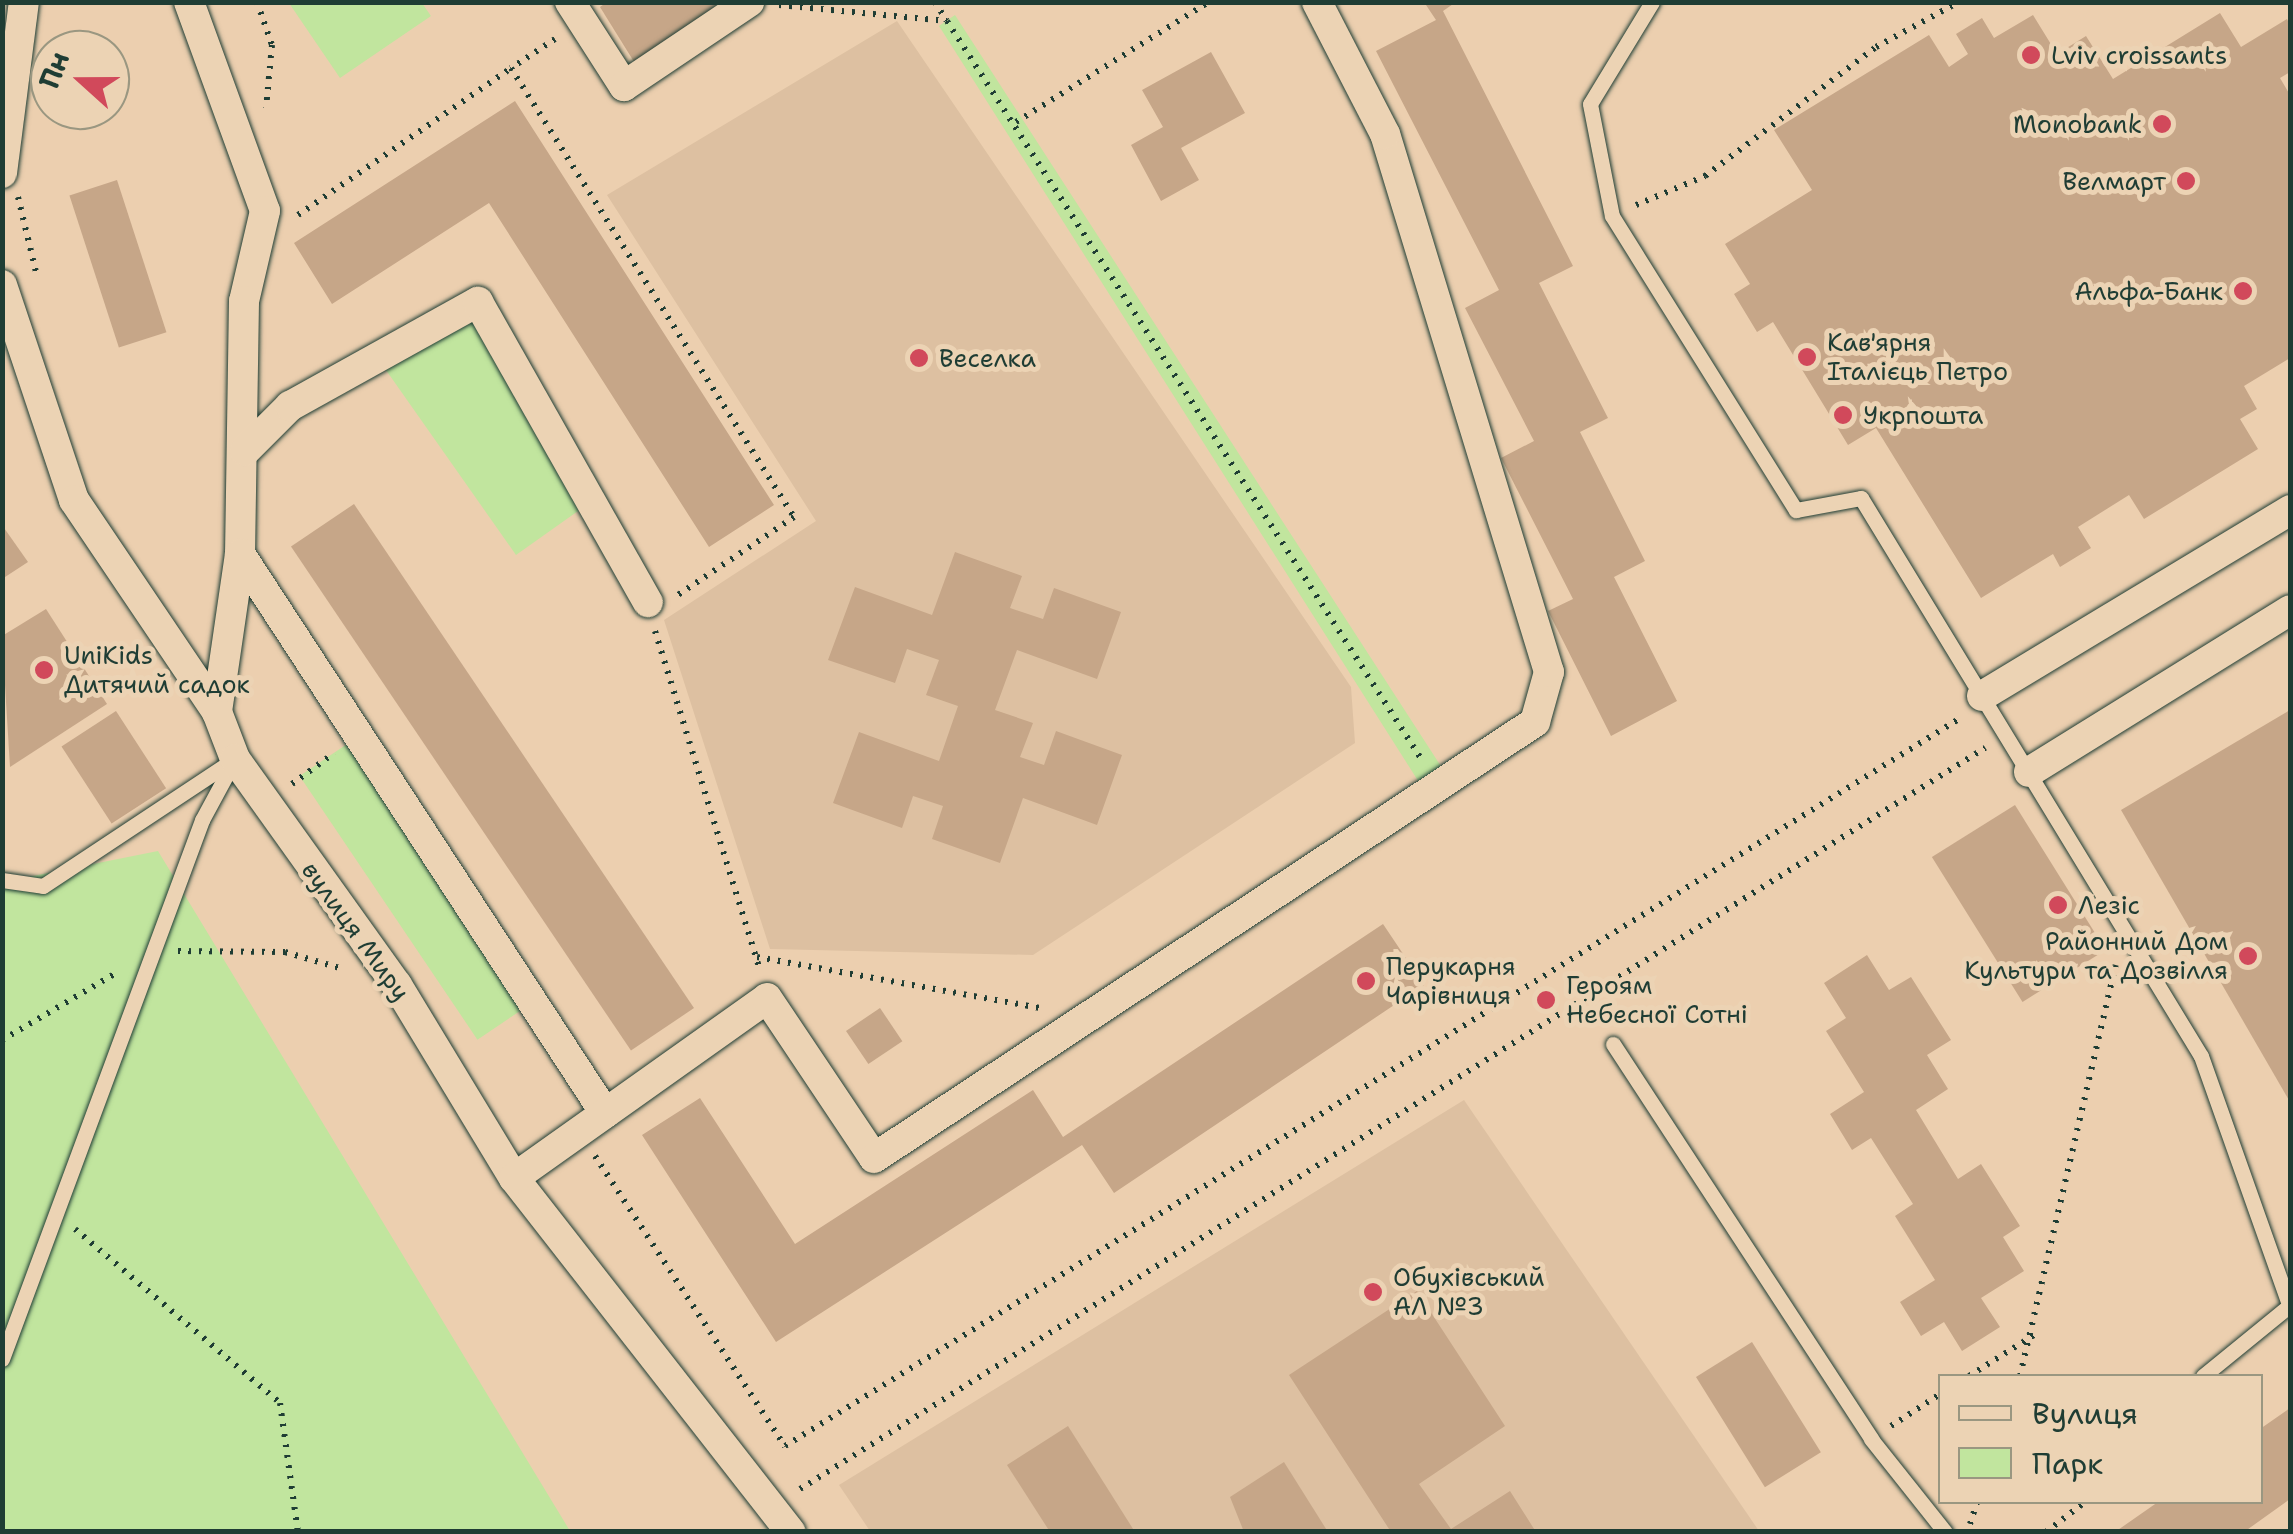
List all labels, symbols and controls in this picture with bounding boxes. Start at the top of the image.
north arrow [30,30,130,130]
place label: Lviv croissants [2051,40,2227,70]
marker: Lviv croissants [2020,44,2042,66]
text: Пн [29,46,78,94]
place label: Monobank [2013,109,2142,139]
marker: Monobank [2151,113,2173,135]
place label: Велмарт [2063,166,2166,196]
marker: Велмарт [2175,170,2197,192]
place label: Альфа-Банк [2075,276,2223,306]
marker: Альфа-Банк [2232,280,2254,302]
place label: Кав'ярня Італієць Петро [1827,328,2008,387]
place label: Веселка [939,343,1036,373]
marker: Кав'ярня Італієць Петро [1796,346,1818,368]
marker: Веселка [908,347,930,369]
place label: Укрпошта [1863,400,1983,430]
marker: Укрпошта [1832,404,1854,426]
place label: UniKids Дитячий садок [64,641,250,700]
marker: UniKids Дитячий садок [33,659,55,681]
street label: вулиця Миру [296,856,416,1006]
place label: Лезіс [2078,890,2140,920]
marker: Лезіс [2047,894,2069,916]
place label: Районний Дом Культури та Дозвілля [1964,927,2228,986]
marker: Районний Дом Культури та Дозвілля [2237,945,2259,967]
place label: Перукарня Чарівниця [1386,952,1516,1011]
marker: Перукарня Чарівниця [1355,970,1377,992]
place label: Героям Небесної Сотні [1566,971,1748,1030]
marker: Героям Небесної Сотні [1535,989,1557,1011]
place label: Обухівський АЛ №3 [1393,1263,1544,1322]
marker: Обухівський АЛ №3 [1362,1281,1384,1303]
legend [1938,1374,2263,1504]
text: Вулиця [2032,1393,2138,1434]
text: Парк [2032,1443,2103,1484]

